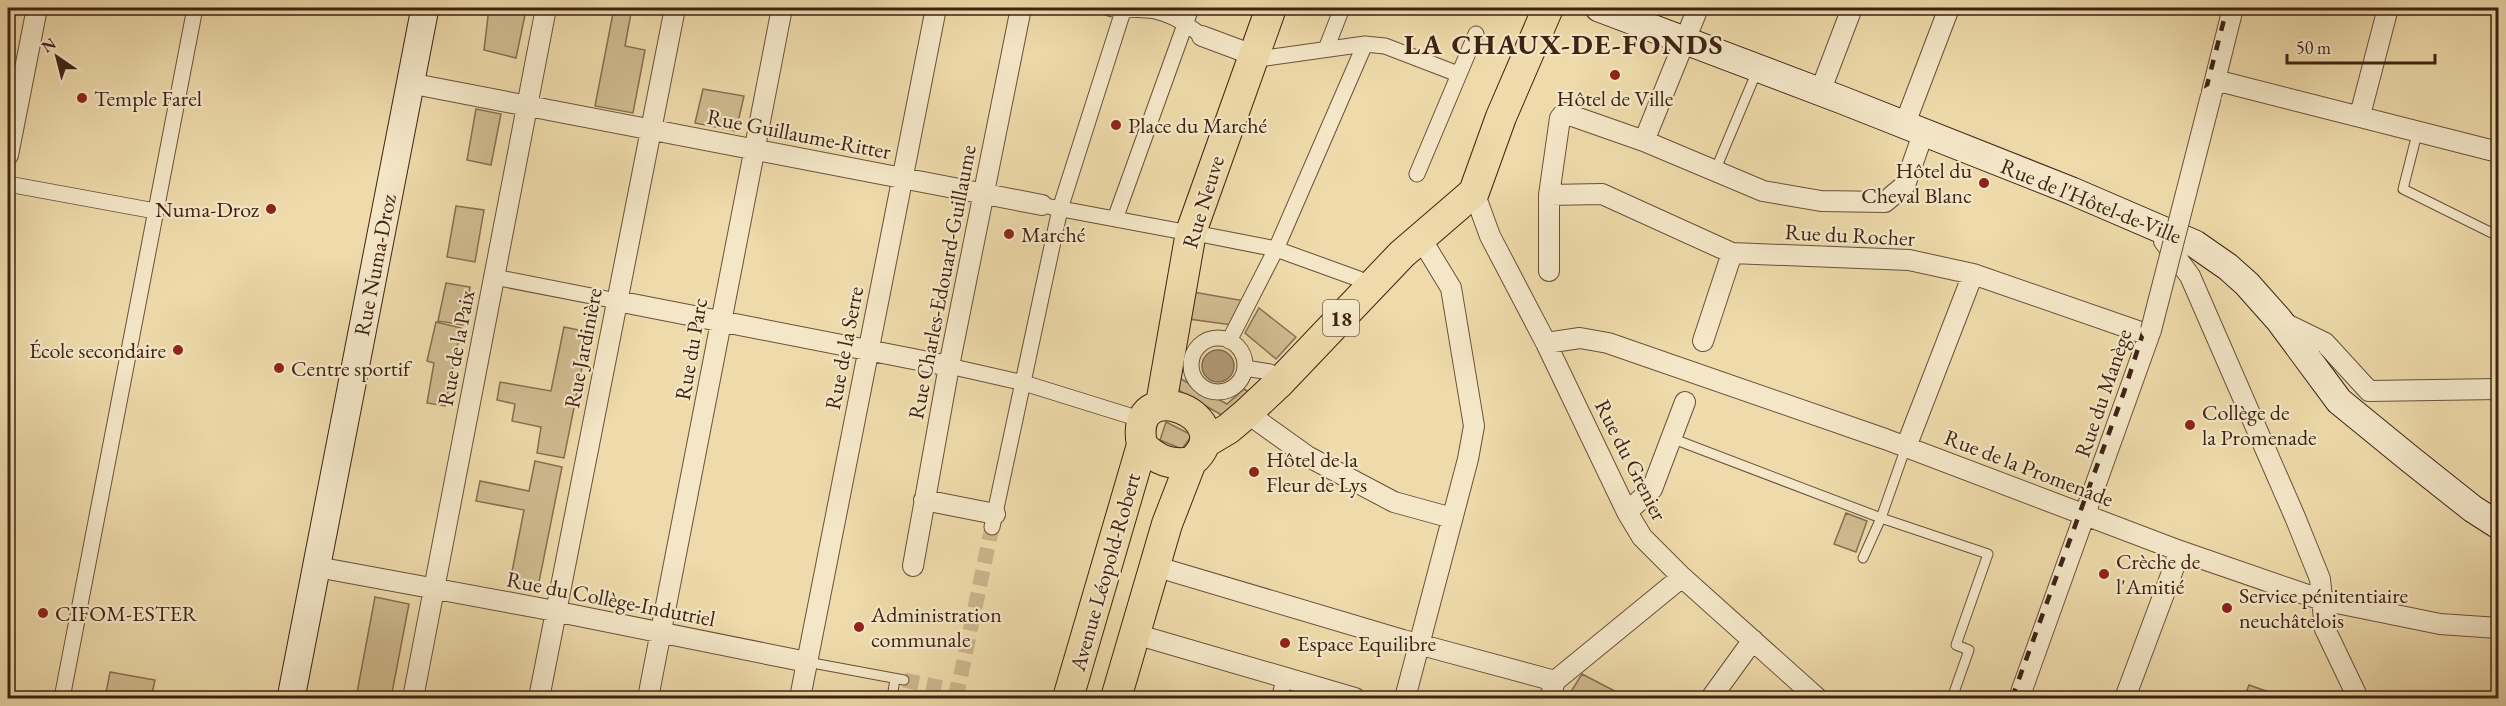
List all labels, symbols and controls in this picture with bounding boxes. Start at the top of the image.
district label: LA CHAUX-DE-FONDS [1404,26,1724,62]
north arrow [27,27,87,87]
scale bar [2287,27,2436,65]
text: N [37,33,60,57]
text: 50 m [2296,36,2331,59]
marker: Hôtel de Ville [1608,68,1622,82]
place label: Temple Farel [94,84,202,113]
place label: Hôtel de Ville [1557,84,1674,113]
marker: Temple Farel [75,91,89,105]
street label: Rue Guillaume-Ritter [705,102,894,166]
place label: Place du Marché [1128,111,1268,140]
marker: Place du Marché [1109,118,1123,132]
street label: Rue Charles-Edouard-Guillaume [901,142,983,422]
street label: Rue de l'Hôtel-de-Ville [1996,151,2186,251]
street label: Rue Neuve [1175,152,1231,252]
place label: Hôtel du Cheval Blanc [1861,156,1972,210]
marker: Hôtel du Cheval Blanc [1977,176,1991,190]
street label: Rue Numa-Droz [347,191,403,338]
place label: Numa-Droz [155,195,260,224]
marker: Numa-Droz [264,202,278,216]
street label: Rue du Rocher [1784,217,1916,253]
place label: Marché [1021,220,1086,249]
marker: Marché [1002,227,1016,241]
street label: Rue de la Serre [818,284,870,412]
street label: Rue Jardinière [557,285,609,411]
street label: Rue de la Paix [431,287,482,408]
street label: Rue du Parc [668,295,714,402]
road number: 18 [1323,300,1359,336]
street label: Rue du Manège [2067,325,2139,461]
place label: École secondaire [29,336,166,365]
marker: École secondaire [171,343,185,357]
place label: Centre sportif [291,354,413,383]
marker: Centre sportif [272,361,286,375]
street label: Rue du Grenier [1588,394,1674,526]
place label: Collège de la Promenade [2202,398,2317,452]
marker: Collège de la Promenade [2183,418,2197,432]
street label: Rue de la Promenade [1940,422,2118,514]
place label: Hôtel de la Fleur de Lys [1266,445,1367,499]
marker: Hôtel de la Fleur de Lys [1247,465,1261,479]
street label: Avenue Léopold-Robert [1063,469,1147,675]
place label: Crèche de l'Amitié [2116,547,2201,601]
street label: Rue du Collège-Indutriel [504,565,718,633]
marker: Crèche de l'Amitié [2097,567,2111,581]
place label: Service pénitentiaire neuchâtelois [2239,581,2409,635]
place label: CIFOM-ESTER [55,599,198,628]
place label: Administration communale [870,600,1002,654]
marker: Service pénitentiaire neuchâtelois [2220,601,2234,615]
marker: CIFOM-ESTER [36,606,50,620]
marker: Administration communale [852,620,866,634]
place label: Espace Equilibre [1297,629,1436,658]
marker: Espace Equilibre [1278,636,1292,650]

